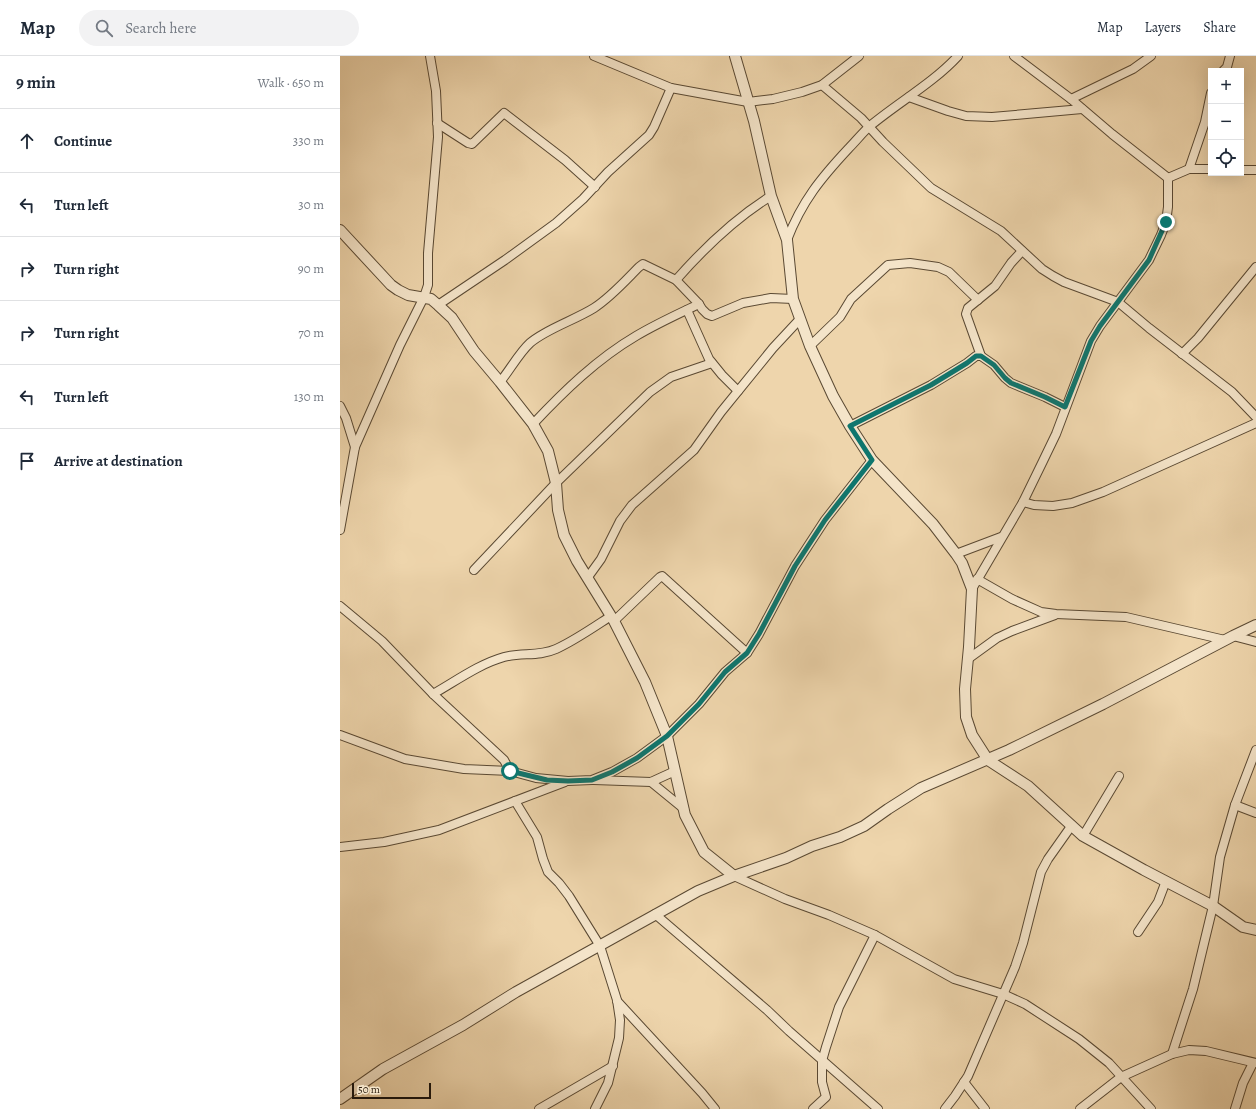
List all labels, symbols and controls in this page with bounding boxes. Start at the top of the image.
search box [79,10,359,46]
text: Map [20,15,55,41]
icon: search [93,17,115,39]
text: Search here [125,18,197,38]
text: Map [1097,18,1123,37]
text: Layers [1145,18,1181,37]
text: Share [1203,18,1236,37]
map controls [1208,68,1244,176]
button: + [1208,68,1244,104]
text: 9 min [16,71,56,94]
text: Walk · 650 m [258,74,324,91]
button: − [1208,104,1244,140]
icon: ahead [16,130,38,152]
text: Continue [54,131,112,151]
text: 330 m [293,132,324,149]
button: locate [1208,140,1244,176]
icon: left [16,194,38,216]
text: Turn left [54,195,109,215]
text: 30 m [298,196,324,213]
route end [1157,213,1175,231]
icon: right [16,258,38,280]
text: Turn right [54,259,119,279]
text: 90 m [298,260,324,277]
icon: right [16,322,38,344]
text: Turn right [54,323,119,343]
text: 70 m [298,324,324,341]
icon: left [16,386,38,408]
text: Turn left [54,387,109,407]
text: 130 m [294,388,324,405]
icon: arrive [16,450,38,472]
text: Arrive at destination [54,451,183,471]
route start [501,762,519,780]
scale bar [352,1081,431,1100]
text: 50 m [358,1082,380,1097]

